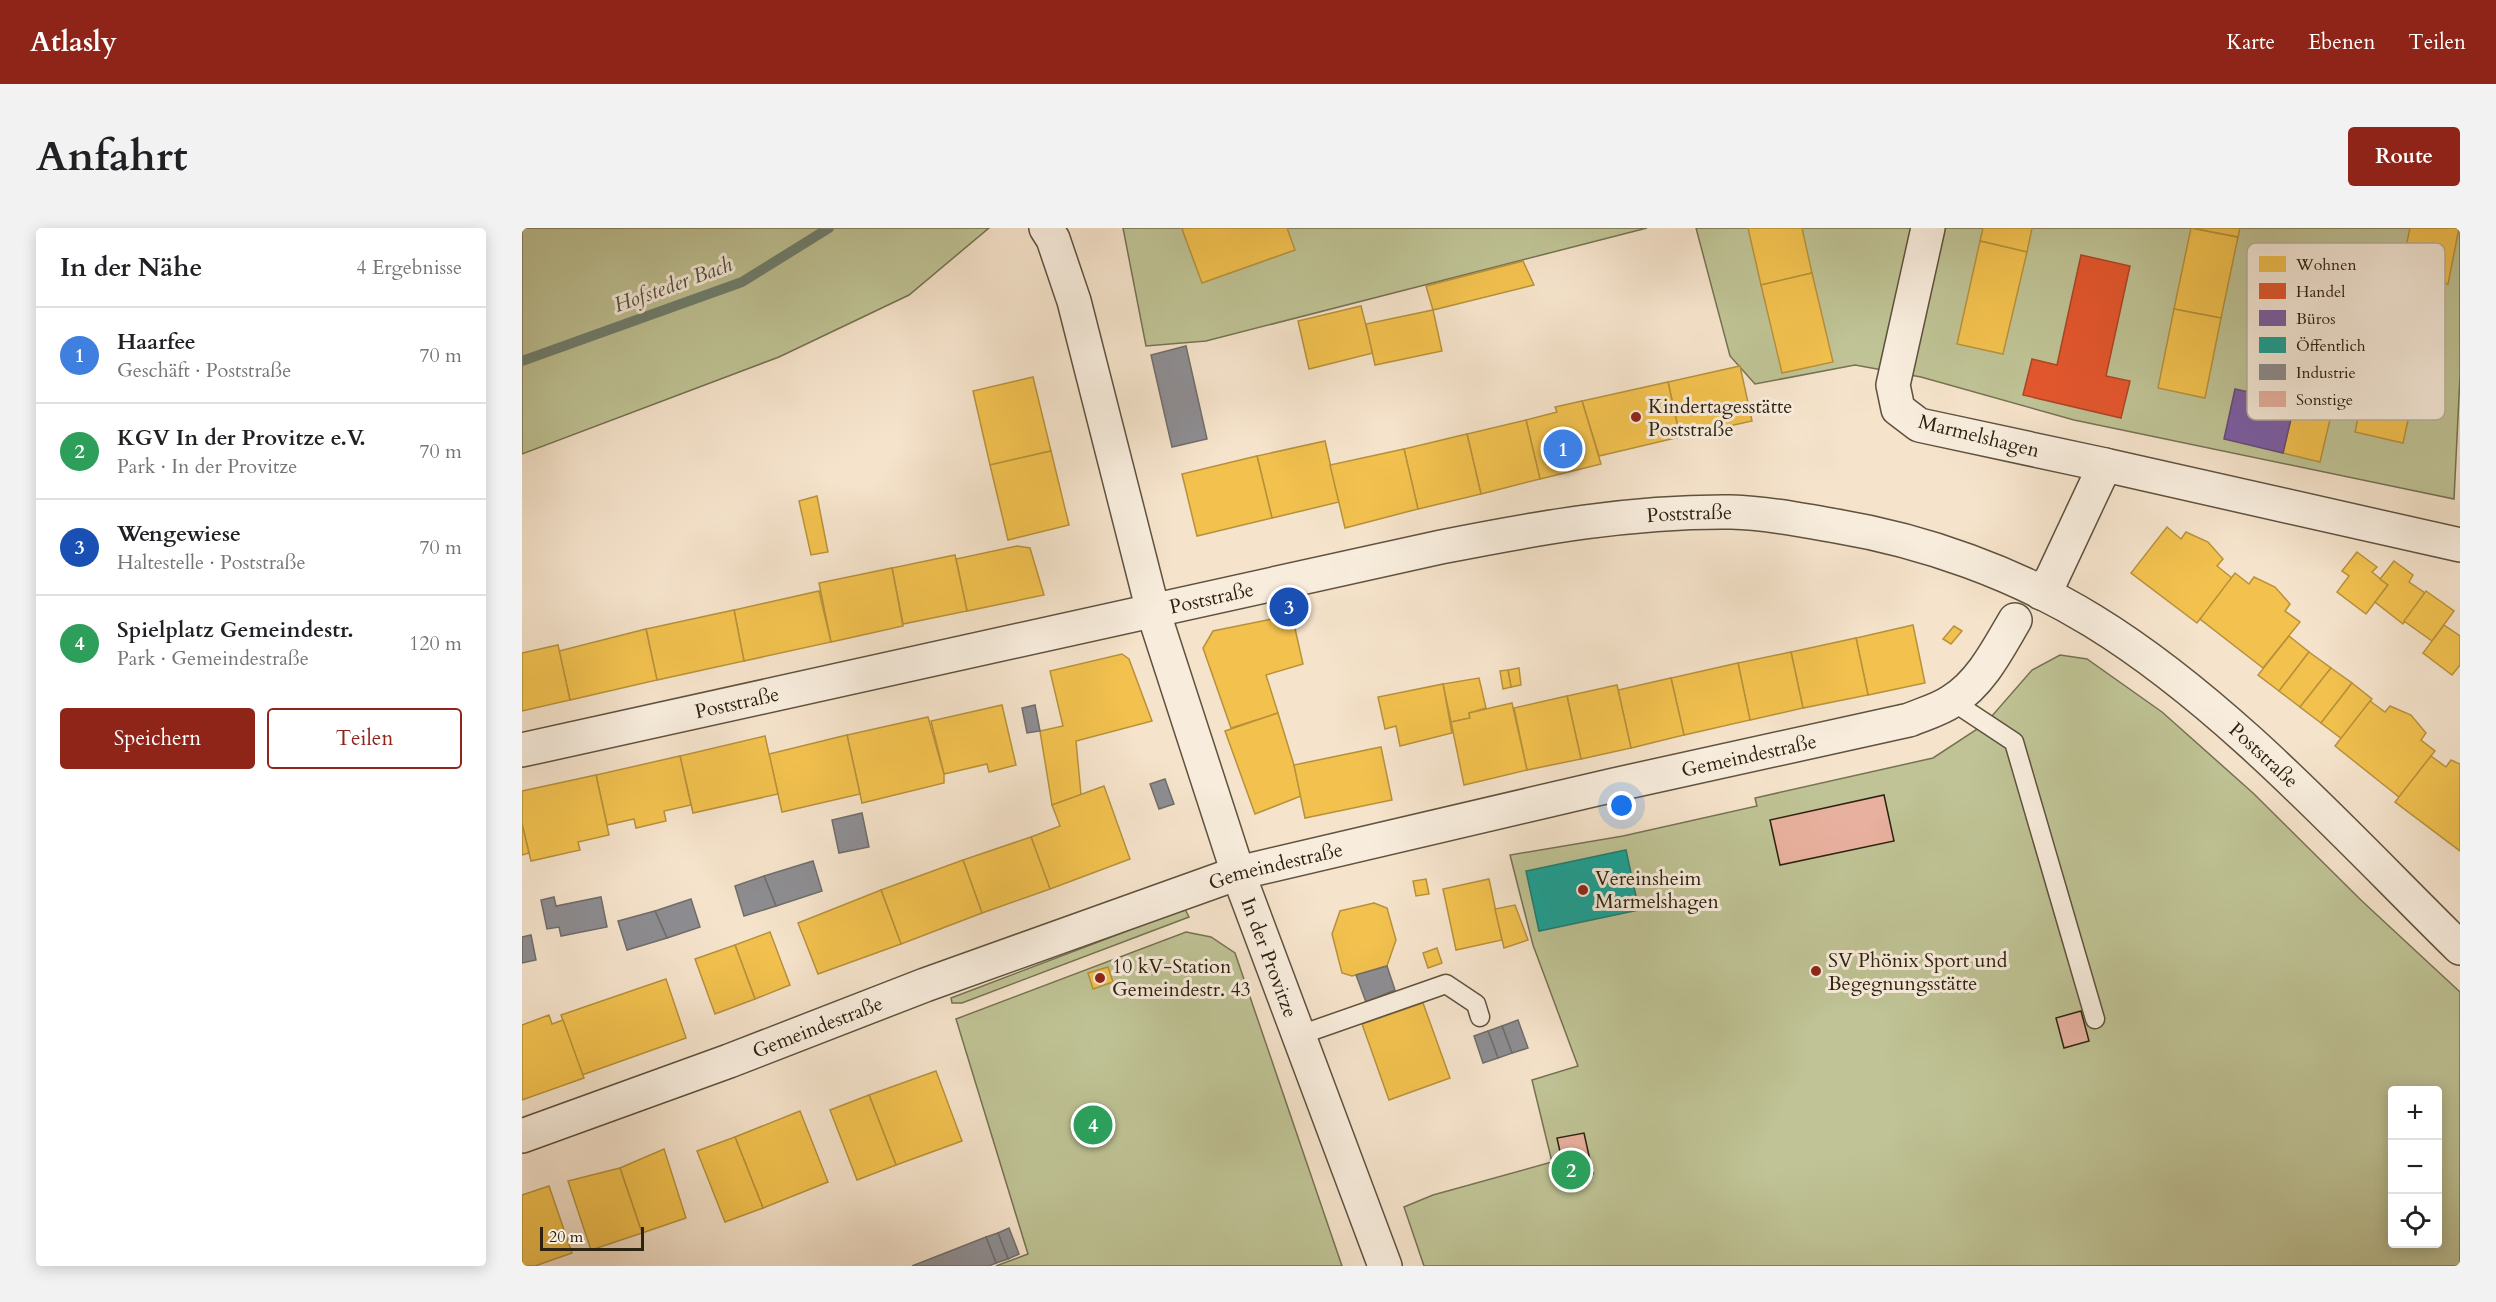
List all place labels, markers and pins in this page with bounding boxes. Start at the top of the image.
place label: Kindertagesstätte Poststraße [1648,393,1792,443]
marker: Kindertagesstätte Poststraße [1629,410,1643,424]
pin: 1 [1544,426,1582,472]
pin: 3 [1270,584,1308,629]
place label: Vereinsheim Marmelshagen [1595,865,1719,915]
marker: Vereinsheim Marmelshagen [1576,883,1590,897]
place label: SV Phönix Sport und Begegnungsstätte [1828,947,2008,997]
place label: 10 kV-Station Gemeindestr. 43 [1112,953,1251,1003]
marker: SV Phönix Sport und Begegnungsstätte [1809,964,1823,978]
marker: 10 kV-Station Gemeindestr. 43 [1093,971,1107,985]
pin: 4 [1074,1102,1112,1148]
pin: 2 [1552,1148,1590,1192]

